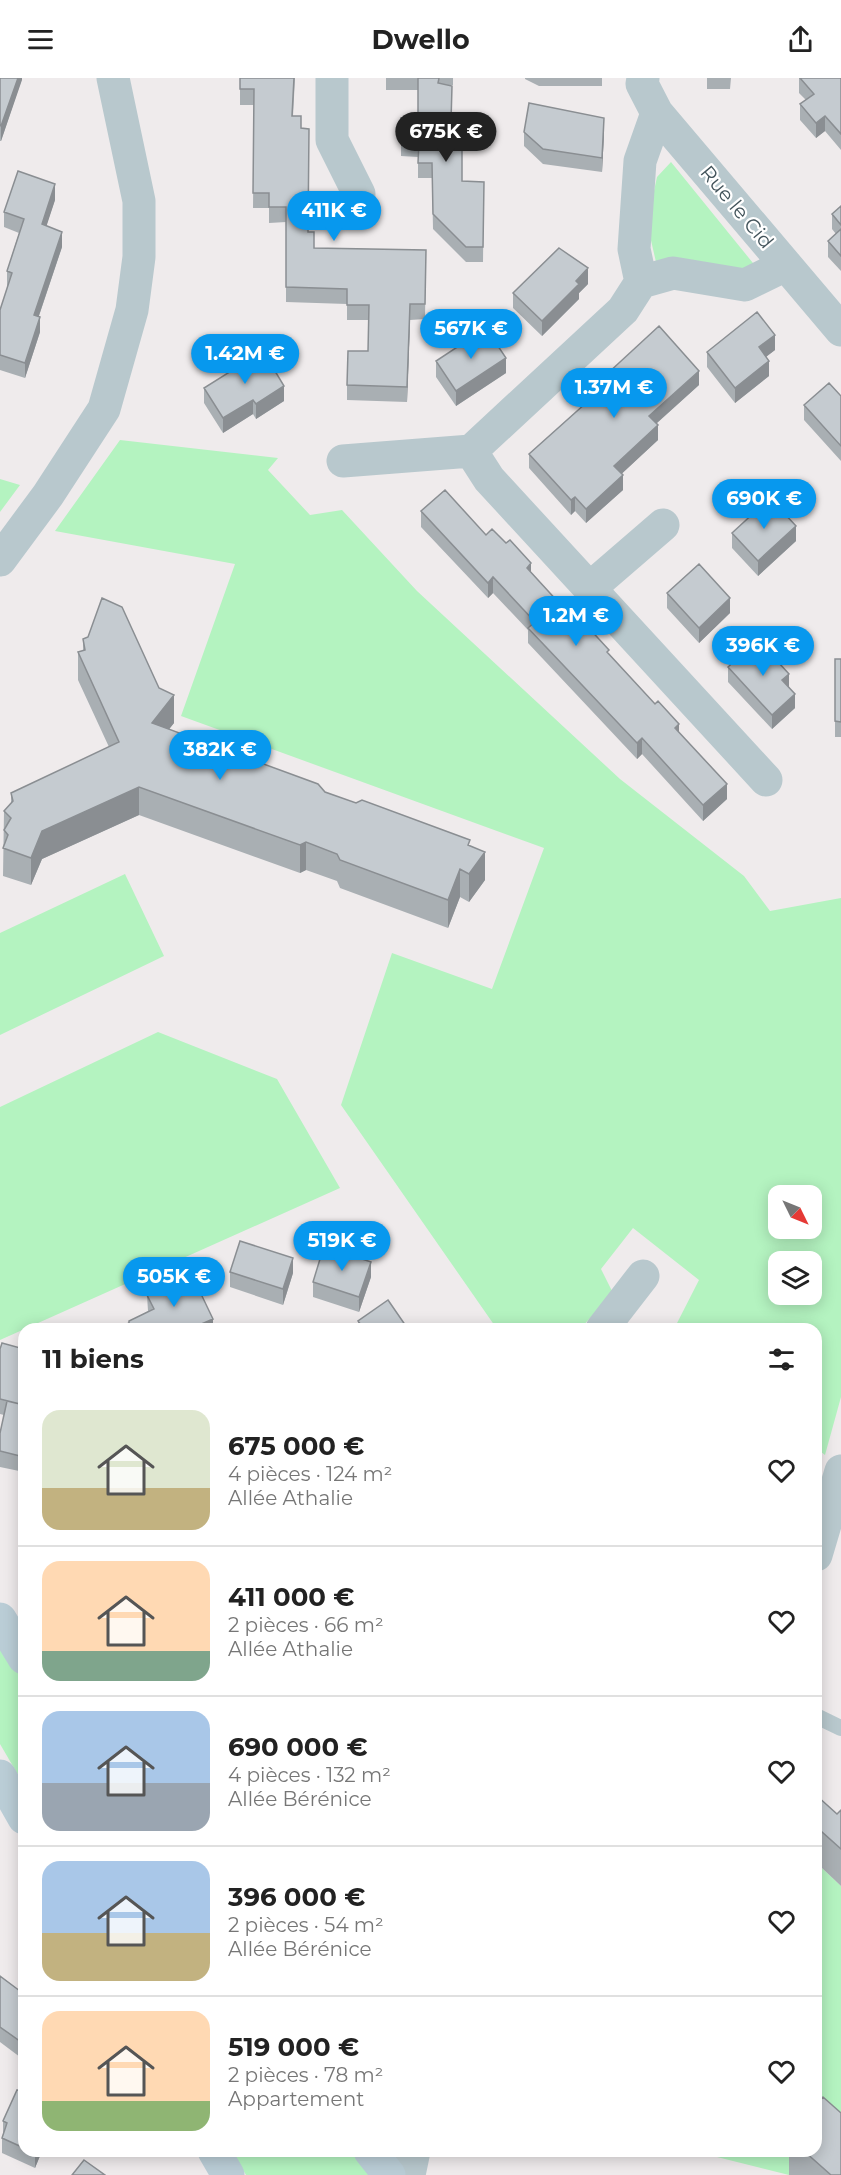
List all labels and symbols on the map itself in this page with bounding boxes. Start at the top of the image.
pin: 675K € [397,112,495,163]
street label: Rue le Cid [695,161,779,253]
pin: 411K € [285,191,383,242]
pin: 567K € [422,309,520,360]
pin: 1.42M € [190,334,300,385]
pin: 1.37M € [559,368,669,419]
pin: 690K € [715,479,813,530]
pin: 1.2M € [527,596,625,647]
pin: 396K € [714,626,812,677]
pin: 382K € [171,730,269,781]
north arrow [768,1185,822,1239]
pin: 519K € [293,1221,391,1272]
pin: 505K € [125,1257,223,1308]

